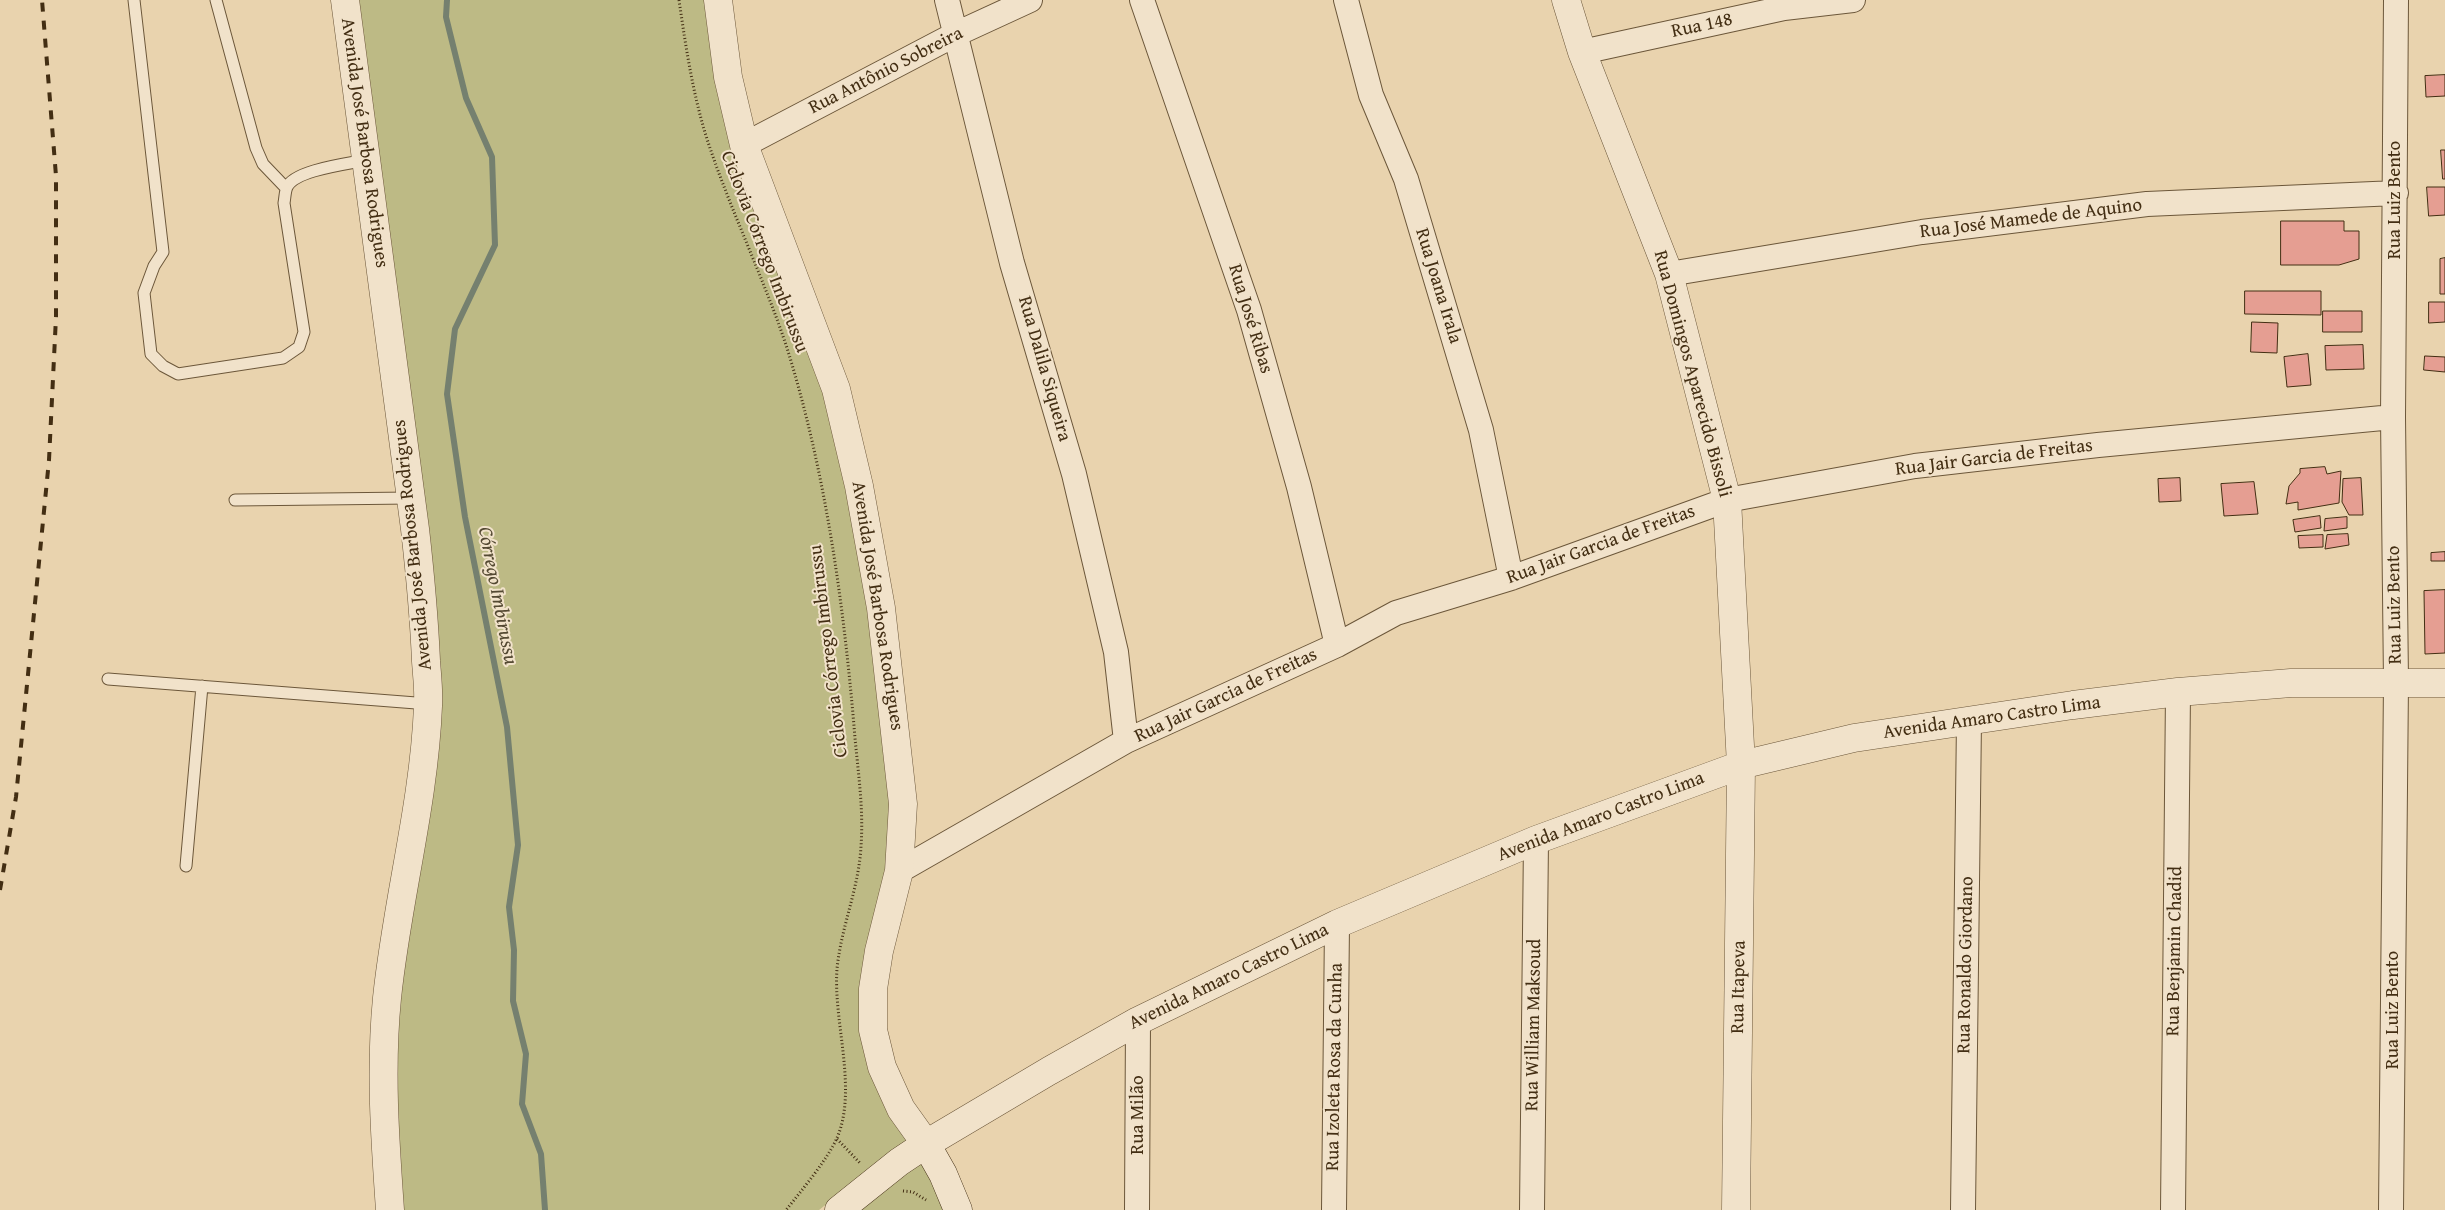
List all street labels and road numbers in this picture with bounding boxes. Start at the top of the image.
street label: Rua 148 [1669,8,1735,44]
street label: Avenida José Barbosa Rodrigues [335,17,393,269]
street label: Rua Antônio Sobreira [805,22,967,120]
street label: Rua Luiz Bento [2384,141,2406,259]
street label: Ciclovia Córrego Imbirussu [715,148,813,356]
street label: Rua José Mamede de Aquino [1919,194,2143,244]
street label: Rua Joana Irala [1410,225,1466,347]
street label: Rua Domingos Aparecido Bissoli [1648,248,1736,500]
street label: Rua José Ribas [1223,261,1277,377]
street label: Rua Dalila Siqueira [1012,294,1076,444]
street label: Avenida José Barbosa Rodrigues [388,418,438,672]
street label: Rua Jair Garcia de Freitas [1894,435,2094,481]
street label: Avenida José Barbosa Rodrigues [846,480,908,732]
street label: Rua Jair Garcia de Freitas [1504,500,1698,590]
street label: Ciclovia Córrego Imbirussu [805,543,853,759]
street label: Rua Luiz Bento [2383,546,2407,664]
street label: Rua Jair Garcia de Freitas [1131,644,1321,748]
street label: Avenida Amaro Castro Lima [1882,691,2102,745]
street label: Avenida Amaro Castro Lima [1495,767,1707,867]
street label: Rua Benjamin Chadid [2162,866,2188,1036]
street label: Rua Ronaldo Giordano [1953,876,1979,1054]
street label: Avenida Amaro Castro Lima [1125,919,1333,1035]
street label: Rua William Maksoud [1521,939,1547,1111]
street label: Rua Itapeva [1727,940,1751,1034]
street label: Rua Luiz Bento [2382,951,2404,1069]
street label: Rua Izoleta Rosa da Cunha [1322,963,1348,1171]
street label: Rua Milão [1127,1075,1149,1155]

